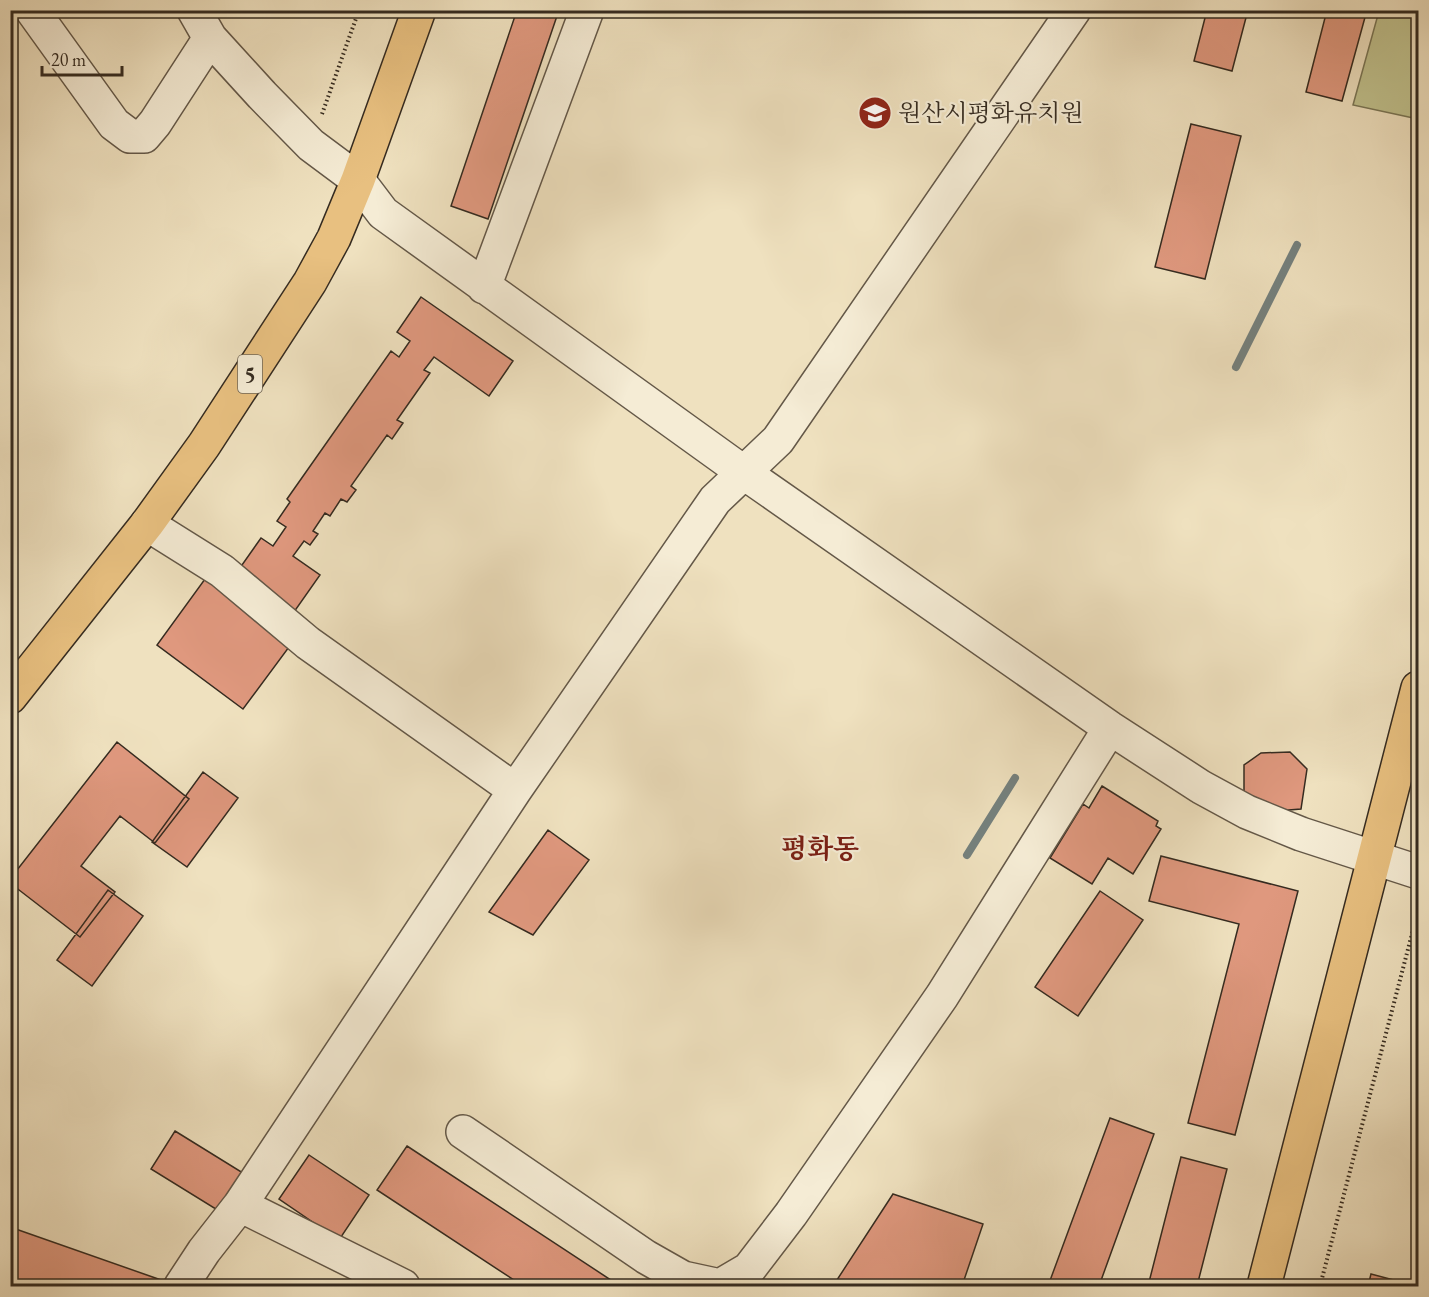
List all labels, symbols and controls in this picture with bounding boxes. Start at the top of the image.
scale bar [42,39,122,77]
text: 20 m [51,48,86,71]
school or university icon: 원산시평화유치원 [857,95,893,131]
place label: 원산시평화유치원 [898,97,1083,128]
road number: 5 [238,355,262,393]
district label: 평화동 [781,831,859,866]

